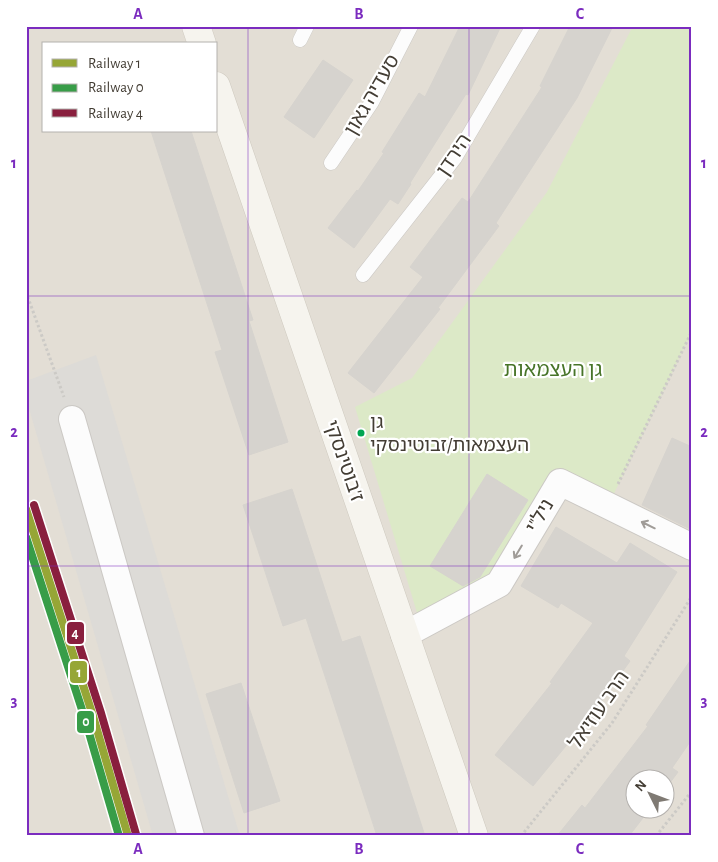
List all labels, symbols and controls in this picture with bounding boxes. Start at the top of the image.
text: A [133,6,143,22]
text: B [354,6,364,22]
text: C [576,6,585,22]
legend [42,42,218,132]
street label: סעדיה גאון [341,51,403,139]
text: Railway 1 [88,56,141,71]
text: Railway 0 [88,80,144,95]
text: Railway 4 [88,106,143,121]
street label: הירדן [433,130,475,180]
text: 1 [11,155,17,171]
text: 1 [701,155,707,171]
park label: גן העצמאות [504,360,603,380]
place label: גן העצמאות/זבוטינסקי [370,413,529,455]
street label: ז'בוטינסקי [321,418,367,504]
text: 2 [10,424,18,440]
text: 2 [700,424,708,440]
marker: גן העצמאות/זבוטינסקי [356,428,366,438]
street label: ניל"י [522,496,558,536]
one-way arrow [641,520,656,529]
one-way arrow [513,544,523,558]
line badge: 4 [66,621,85,645]
text: 4 [71,627,79,641]
line badge: 1 [69,660,88,684]
text: 1 [76,666,82,680]
street label: הרב עוזיאל [565,667,633,753]
text: 3 [11,693,18,709]
text: 3 [701,693,708,709]
line badge: 0 [76,710,95,734]
text: 0 [82,715,90,729]
north arrow [626,770,676,820]
text: N [633,778,650,794]
text: A [133,841,143,857]
text: B [354,841,364,857]
text: C [576,841,585,857]

